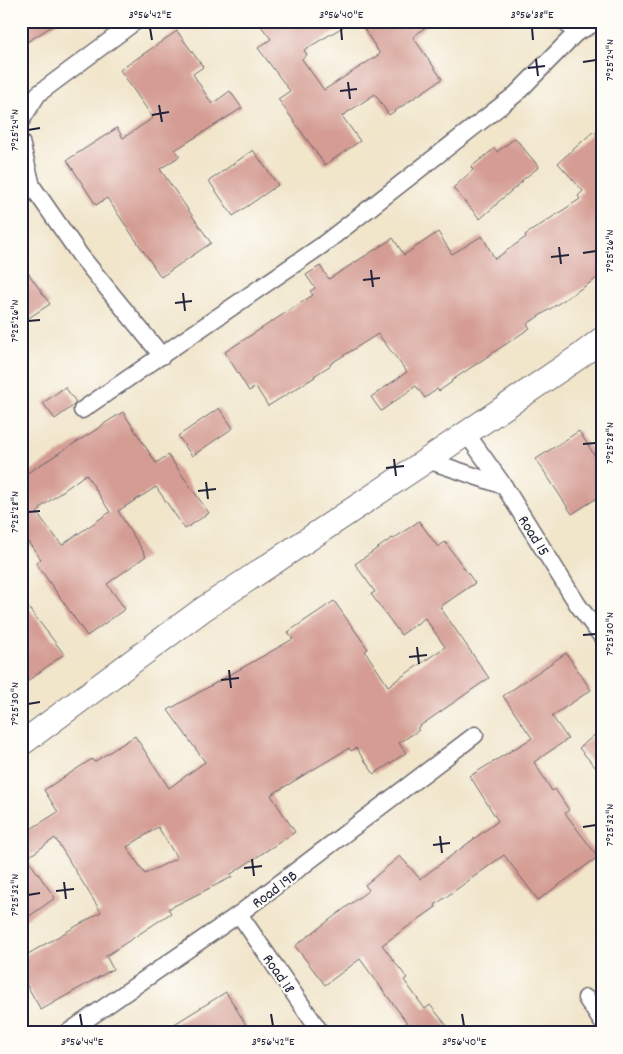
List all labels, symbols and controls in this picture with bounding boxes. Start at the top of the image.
text: 3°56'42"E [129,7,172,24]
text: 3°56'40"E [319,7,364,24]
text: 3°56'38"E [511,7,554,24]
text: 7°25'24"N [602,39,619,81]
text: 7°25'24"N [7,109,24,151]
text: 7°25'26"N [602,229,619,272]
text: 7°25'26"N [7,299,24,342]
text: 7°25'28"N [602,422,619,464]
text: 7°25'28"N [7,491,24,533]
street label: Road 15 [511,511,554,561]
text: 7°25'30"N [602,612,619,656]
text: 7°25'30"N [7,682,24,726]
text: 7°25'32"N [602,804,619,846]
street label: Road 19B [248,865,303,915]
text: 7°25'32"N [7,874,24,916]
street label: Road 18 [256,950,300,999]
text: 3°56'44"E [61,1034,104,1051]
text: 3°56'42"E [252,1034,295,1051]
text: 3°56'40"E [442,1034,487,1051]

